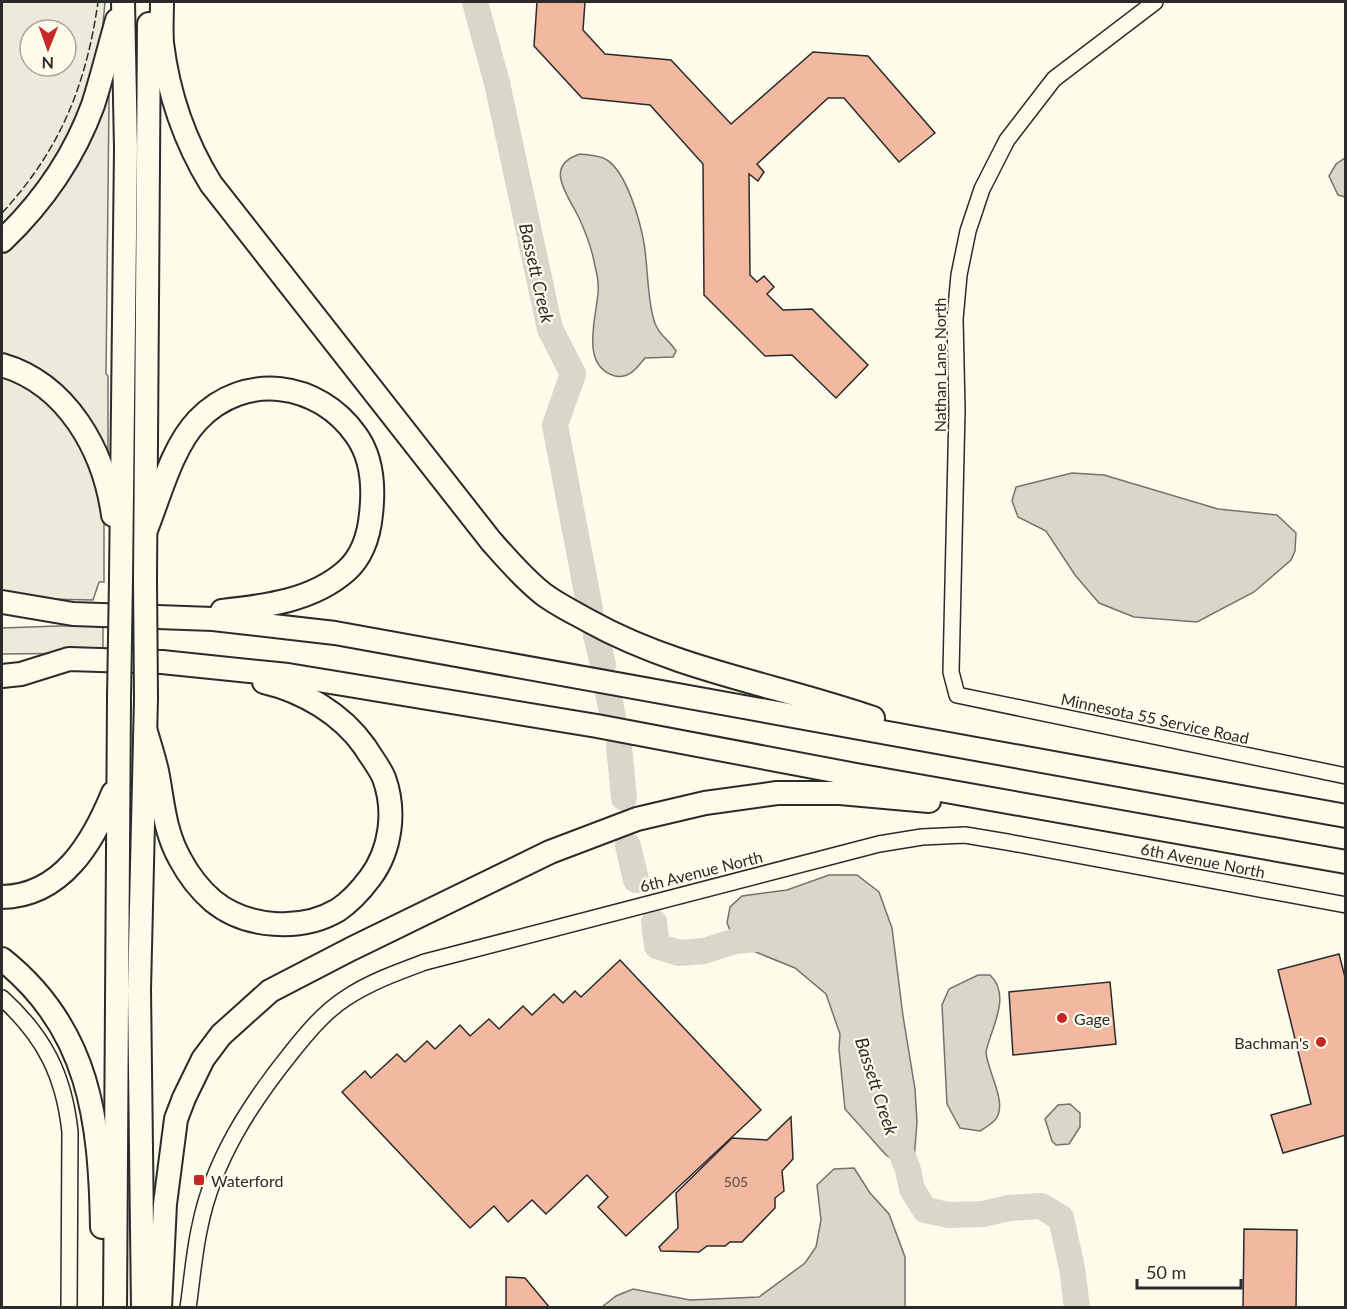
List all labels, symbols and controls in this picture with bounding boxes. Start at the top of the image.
north arrow [18,18,78,78]
text: N [41,54,54,73]
water label: Bassett Creek [515,221,559,325]
street label: Nathan Lane North [930,298,949,432]
street label: Minnesota 55 Service Road [1059,689,1251,747]
street label: 6th Avenue North [1139,839,1267,881]
street label: 6th Avenue North [638,847,764,895]
place label: Gage [1074,1009,1110,1028]
marker: Gage [1055,1011,1069,1025]
place label: Bachman's [1234,1033,1309,1052]
water label: Bassett Creek [851,1034,903,1138]
marker: Bachman's [1314,1035,1328,1049]
place label: Waterford [211,1171,283,1190]
marker: Waterford [192,1173,206,1187]
house number: 505 [724,1173,748,1190]
scale bar [1137,1252,1240,1290]
text: 50 m [1146,1261,1186,1283]

